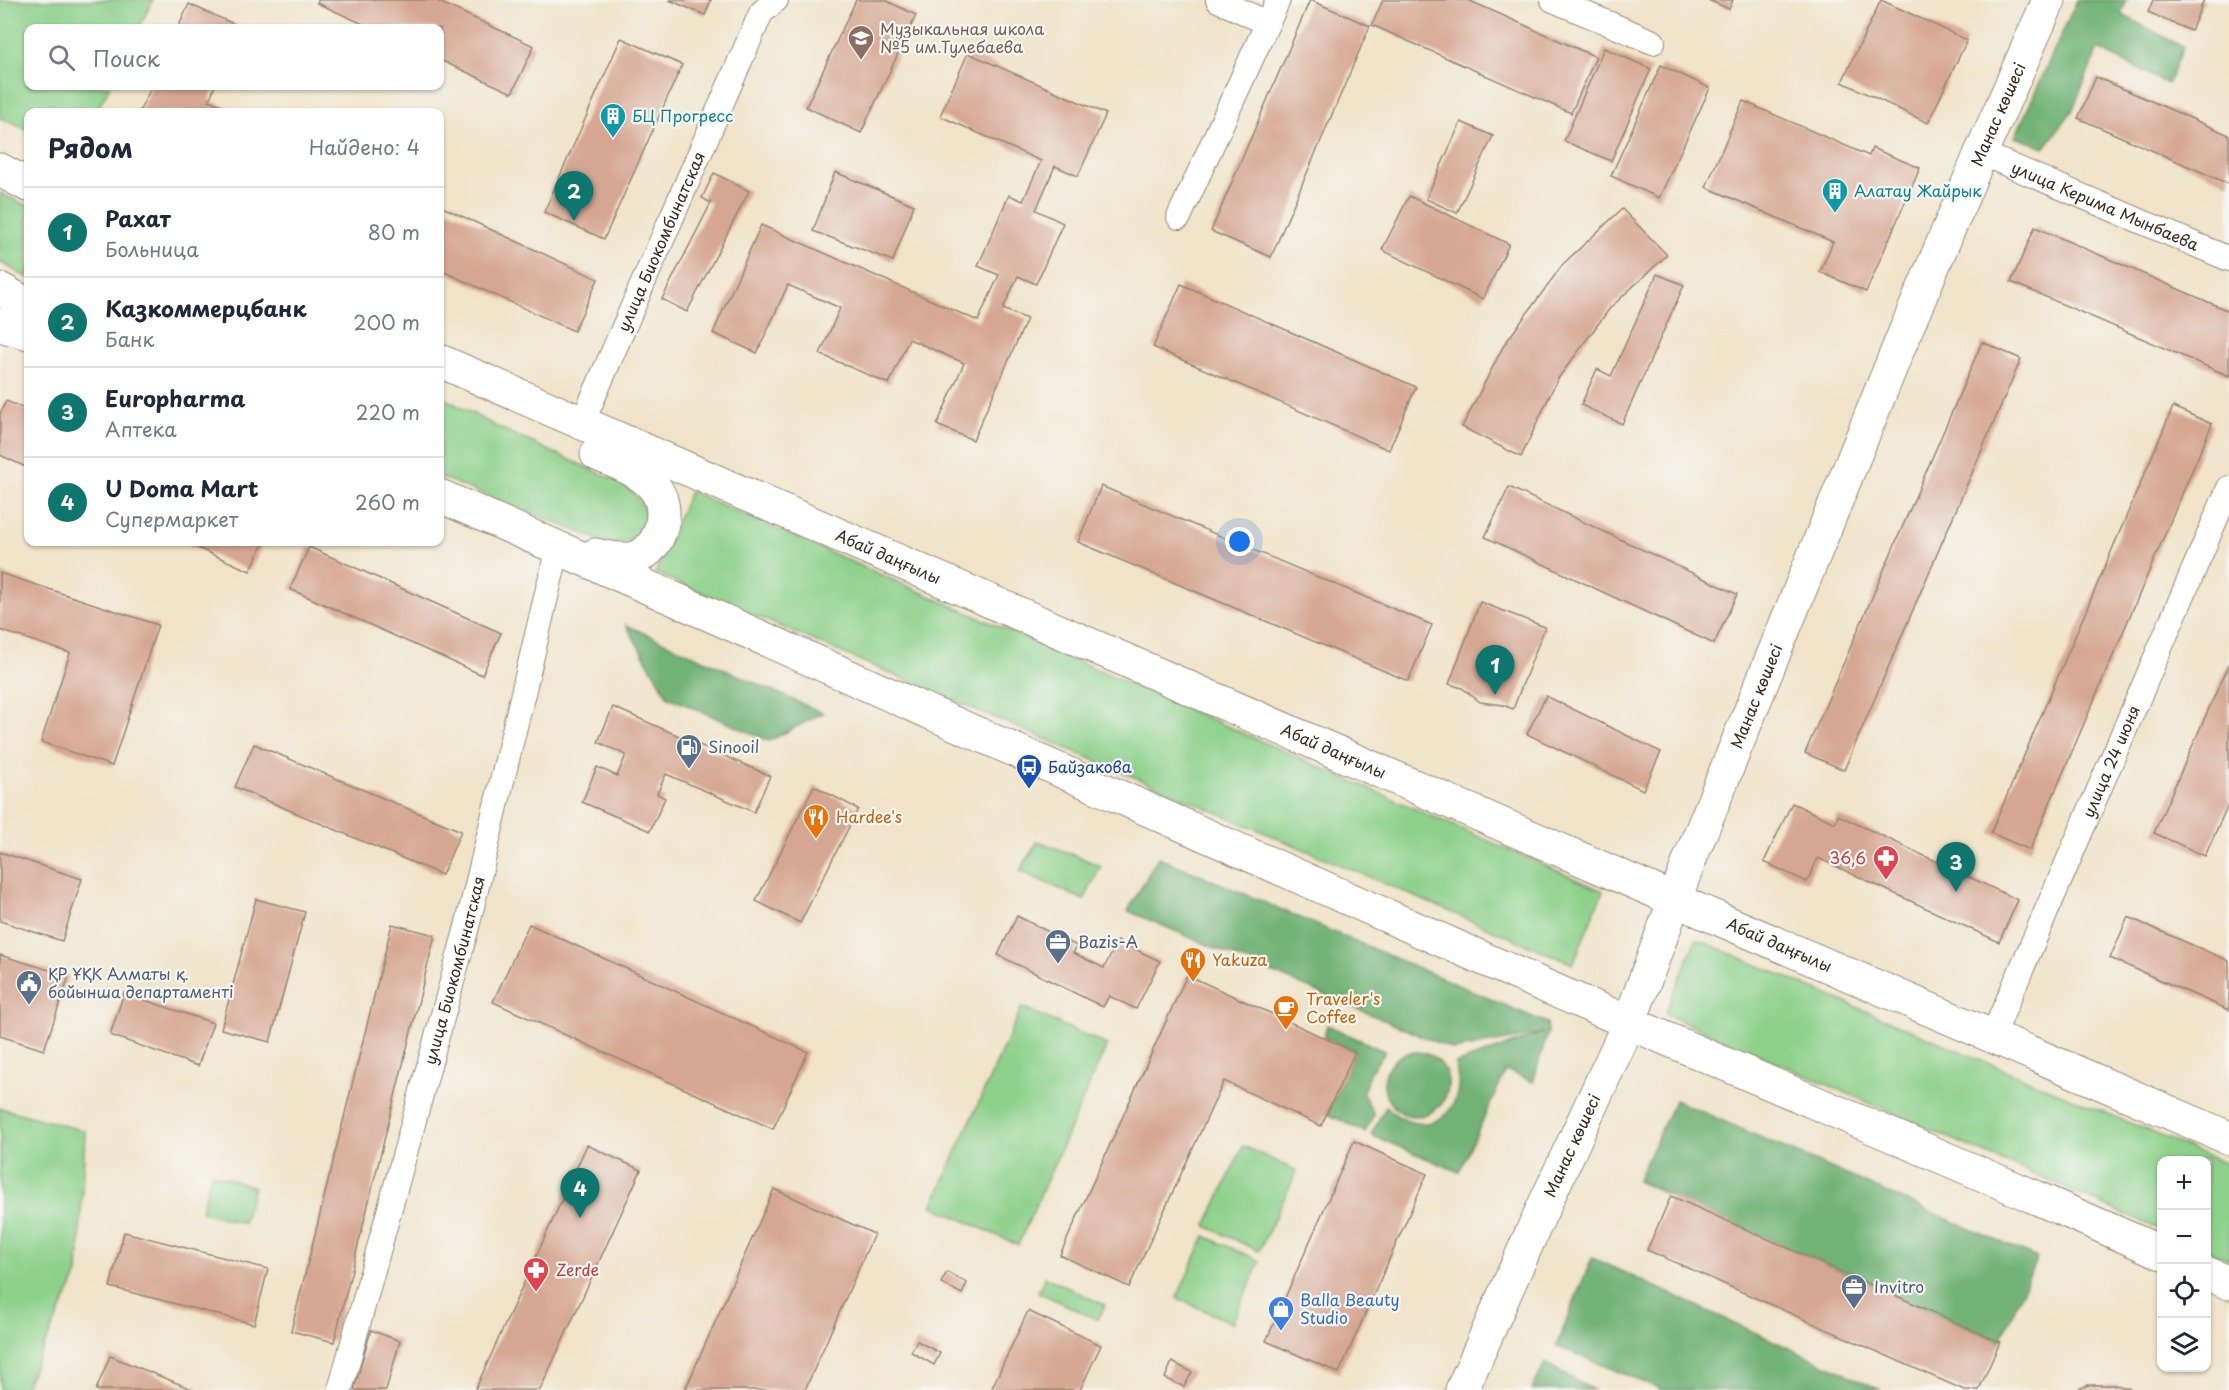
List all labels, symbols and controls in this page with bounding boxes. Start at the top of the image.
place label: Музыкальная школа №5 им.Тулебаева [880,16,1044,58]
school or university icon: Музыкальная школа №5 им.Тулебаева [846,23,876,61]
search box [24,24,444,90]
icon: search [45,41,78,74]
text: Поиск [93,41,160,74]
street label: Манас көшесі [1964,58,2031,170]
building icon: БЦ Прогресс [598,101,628,139]
place label: БЦ Прогресс [632,103,733,127]
text: Рядом [48,128,133,167]
text: Найдено: 4 [309,132,420,162]
street label: улица Биокомбинатская [610,147,710,335]
street label: улица Керима Мынбаева [2008,154,2203,256]
pin: 2 [554,172,594,221]
building icon: Алатау Жайрык [1820,176,1850,214]
place label: Алатау Жайрык [1854,178,1982,202]
text: Рахат [105,201,171,234]
text: 1 [63,217,72,247]
text: 80 m [368,217,420,247]
text: Больница [105,234,199,264]
text: Казкоммерцбанк [105,291,306,324]
text: 2 [60,307,75,337]
text: 200 m [353,307,420,337]
text: Банк [105,324,154,354]
text: Europharma [105,381,245,414]
text: 3 [61,397,74,427]
text: 220 m [356,397,420,427]
text: Аптека [105,414,177,444]
text: U Doma Mart [105,471,259,504]
text: 4 [61,487,74,517]
text: 260 m [355,487,420,517]
text: Супермаркет [105,504,238,534]
street label: Абай даңғылы [832,522,945,589]
your location [1225,527,1254,556]
street label: Манас көшесі [1723,640,1788,752]
pin: 1 [1476,646,1514,695]
street label: улица 24 июня [2075,701,2145,821]
street label: Абай даңғылы [1278,717,1390,784]
fuel station icon: Sinooil [674,732,704,770]
place label: Sinooil [708,734,759,758]
bus stop icon: Байзакова [1014,752,1044,790]
place label: Байзакова [1048,754,1132,778]
restaurant icon: Hardee's [801,802,831,840]
place label: Hardee's [836,804,902,828]
pin: 3 [1936,842,1976,892]
pharmacy icon: 36,6 [1871,843,1901,881]
place label: 36,6 [1829,845,1866,869]
street label: улица Биокомбинатская [417,873,490,1067]
street label: Абай даңғылы [1723,911,1836,977]
office icon: Bazis-A [1043,927,1073,965]
place label: Bazis-A [1078,929,1138,953]
restaurant icon: Yakuza [1178,945,1208,983]
place label: Yakuza [1212,947,1267,971]
place label: ҚР ҰҚК Алматы қ. бойынша департаменті [48,961,233,1003]
public building icon: ҚР ҰҚК Алматы қ. бойынша департаменті [14,968,44,1006]
place label: Traveler's Coffee [1306,986,1380,1028]
cafe icon: Traveler's Coffee [1271,993,1301,1031]
street label: Манас көшесі [1537,1090,1605,1201]
map controls [2157,1156,2211,1372]
button: + [2157,1156,2211,1210]
pin: 4 [560,1168,600,1218]
button: − [2157,1210,2211,1264]
pharmacy icon: Zerde [521,1255,551,1293]
place label: Zerde [556,1257,599,1281]
button: locate [2157,1264,2211,1318]
office icon: Invitro [1839,1272,1869,1310]
place label: Invitro [1874,1274,1924,1298]
place label: Balla Beauty Studio [1300,1287,1400,1329]
shop icon: Balla Beauty Studio [1266,1294,1296,1332]
button: layers [2157,1318,2211,1372]

